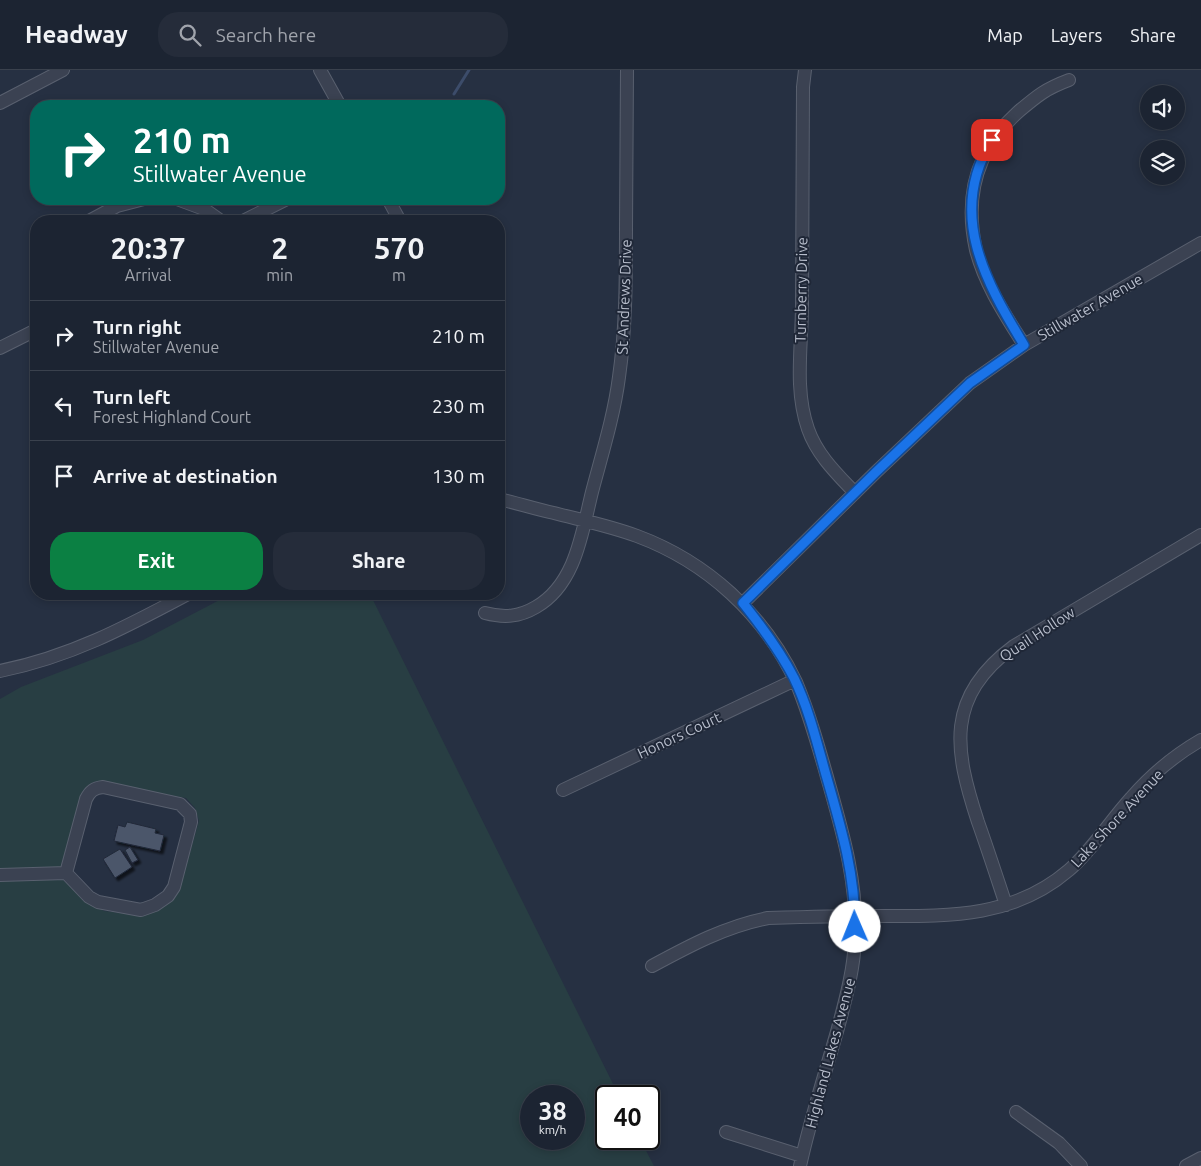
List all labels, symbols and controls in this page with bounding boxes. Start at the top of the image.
search box [158,12,508,57]
text: Headway [25,21,128,48]
icon: search [176,21,204,49]
text: Search here [216,24,316,46]
text: Map [987,25,1023,45]
text: Layers [1051,25,1102,45]
text: Share [1130,25,1176,45]
map controls [1140,85,1185,185]
button: sound [1140,85,1185,130]
pin [971,119,1013,161]
icon: right [50,120,115,185]
text: 210 m [133,120,231,160]
icon: arrive [978,126,1006,154]
button: layers [1140,140,1185,185]
text: Stillwater Avenue [133,161,307,186]
text: 20:37 [111,231,186,265]
text: 2 [271,231,288,265]
text: 570 [374,231,424,265]
street label: Turnberry Drive [792,237,810,343]
street label: St Andrews Drive [613,239,635,355]
text: Arrival [125,266,171,284]
text: min [266,266,293,284]
text: m [392,266,406,284]
street label: Stillwater Avenue [1034,270,1146,344]
text: Turn right [93,316,181,338]
icon: right [50,322,78,350]
text: 210 m [432,325,485,347]
text: Stillwater Avenue [93,338,219,356]
text: Turn left [93,386,171,408]
icon: left [50,392,78,420]
text: 230 m [432,395,485,417]
text: Forest Highland Court [93,408,251,426]
icon: arrive [50,462,78,490]
text: Arrive at destination [93,465,278,487]
text: 130 m [432,465,485,487]
button: Exit [50,532,263,590]
button: Share [273,532,485,590]
street label: Quail Hollow [996,603,1078,665]
street label: Honors Court [634,708,724,762]
street label: Lake Shore Avenue [1067,766,1167,870]
position arrow [828,900,880,952]
street label: Highland Lakes Avenue [802,976,858,1130]
speed limit sign: 40 [595,1085,660,1150]
text: 38 [538,1097,567,1125]
text: km/h [539,1123,566,1136]

